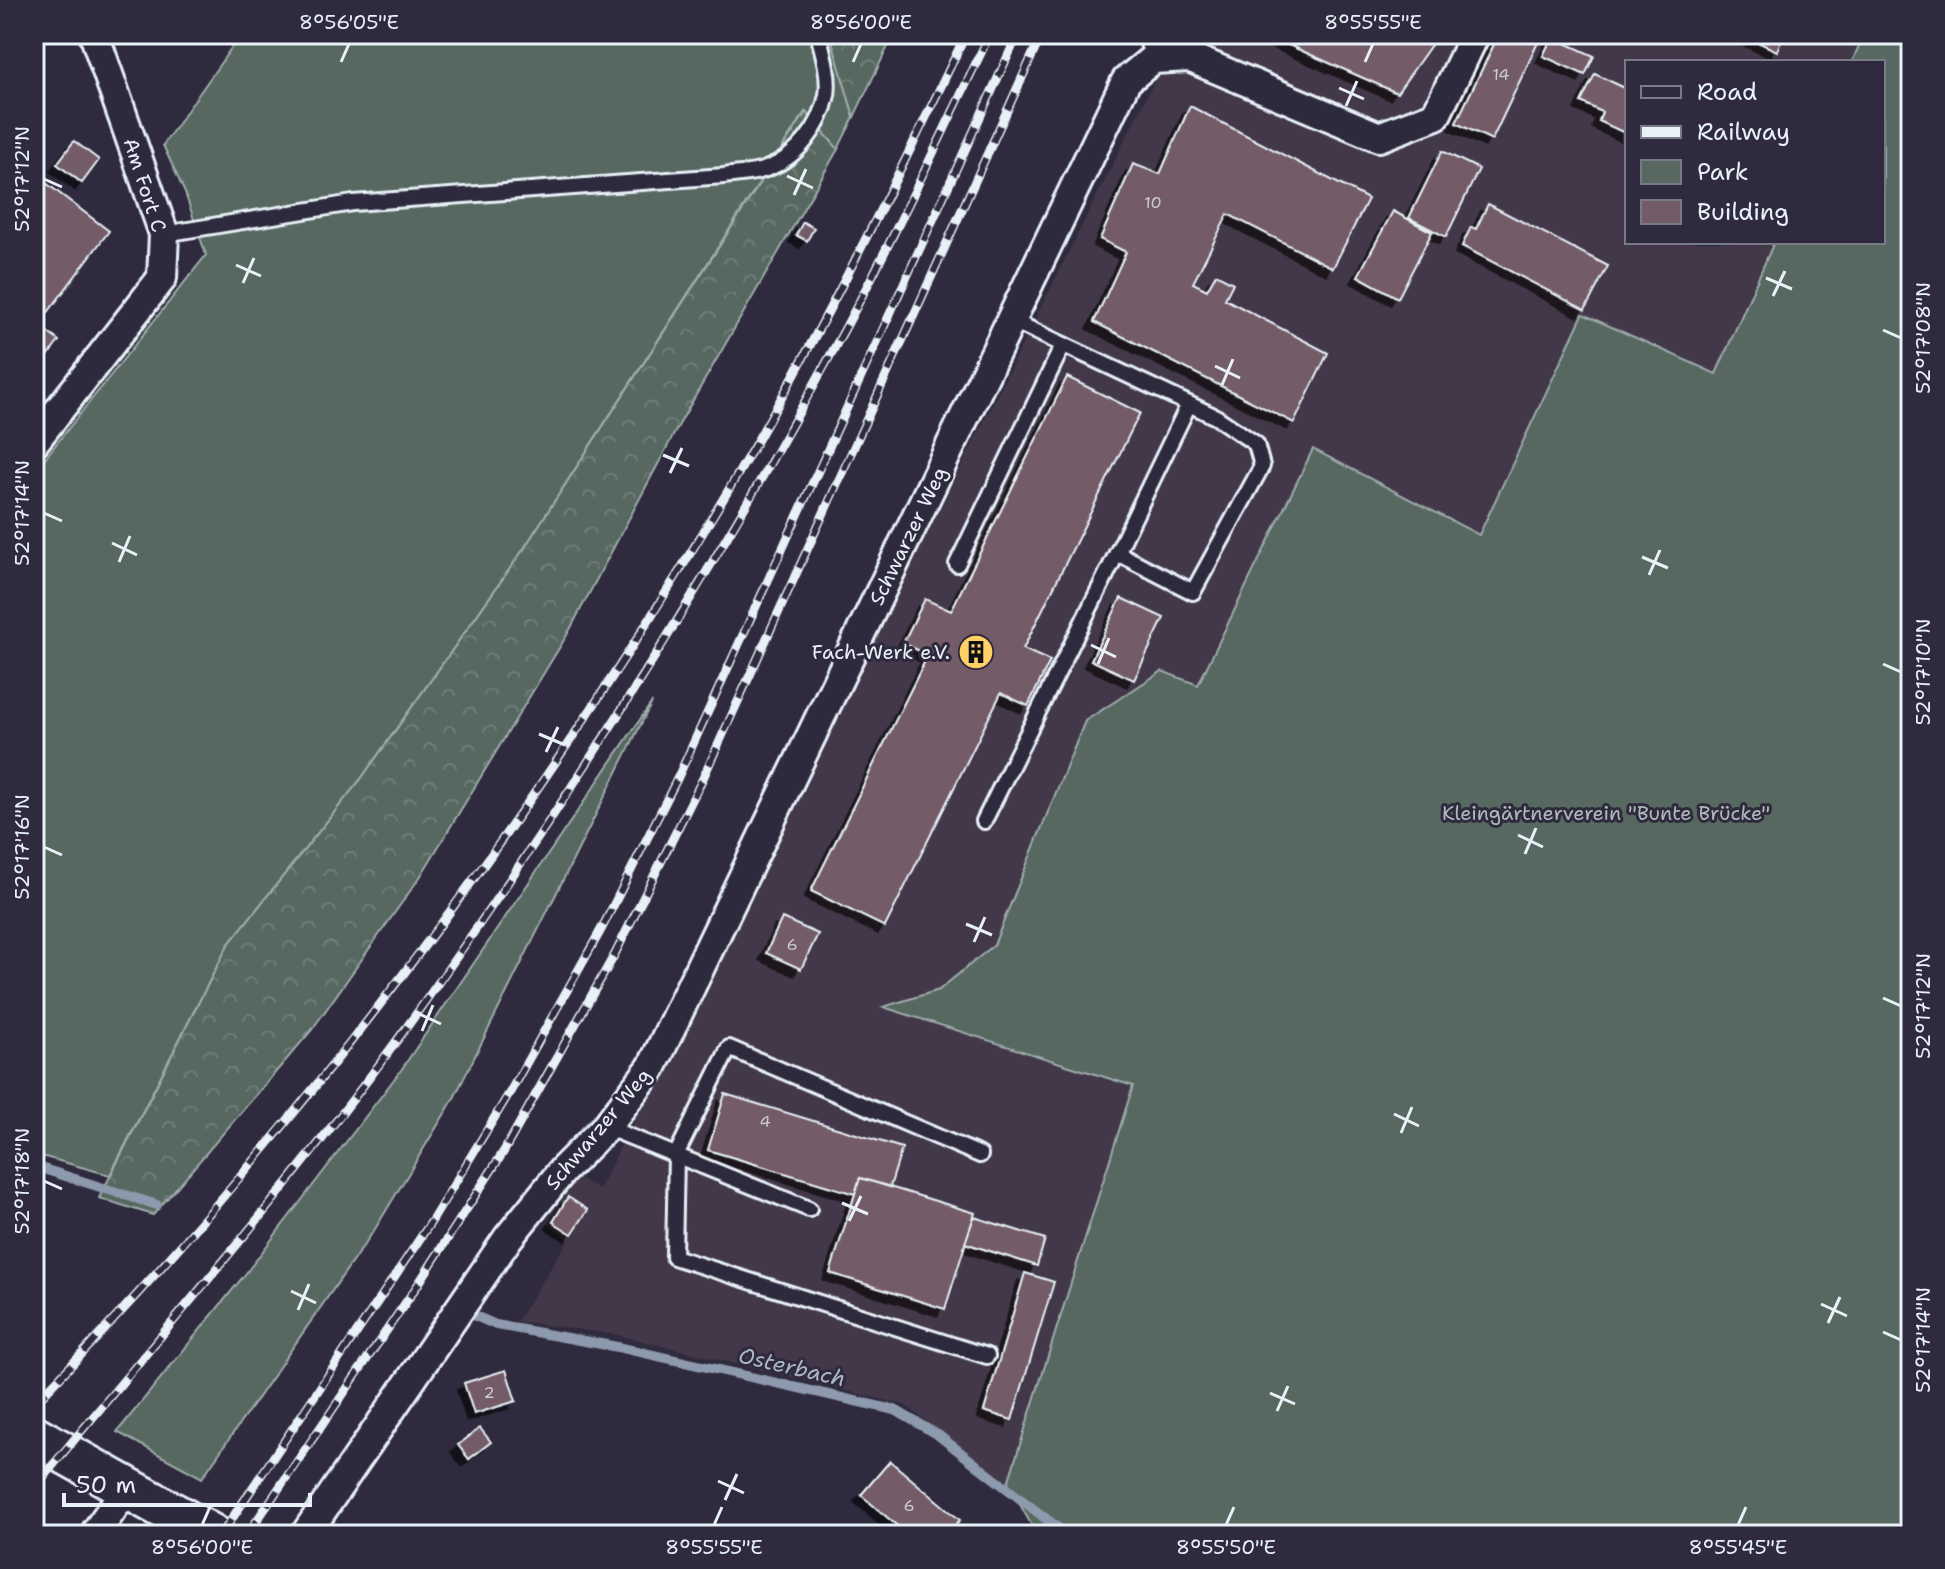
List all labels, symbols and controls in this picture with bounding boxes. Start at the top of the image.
text: 8°56'05"E [299,9,399,35]
text: 8°56'00"E [810,9,912,35]
text: 8°55'55"E [1324,9,1422,35]
legend [1625,60,1885,244]
house number: 14 [1492,64,1510,85]
text: Road [1697,76,1757,108]
text: Railway [1697,116,1790,148]
text: 52°17'12"N [9,126,35,232]
street label: Am Fort C [118,135,172,235]
text: Park [1697,156,1749,188]
house number: 10 [1144,192,1162,213]
text: Building [1697,196,1789,228]
text: 52°17'08"N [1910,282,1936,394]
text: 52°17'14"N [9,460,35,566]
street label: Schwarzer Weg [863,462,953,610]
text: 52°17'10"N [1910,619,1936,725]
building icon: Fach-Werk e.V. [957,633,995,671]
place label: Fach-Werk e.V. [812,639,950,665]
text: 52°17'16"N [9,794,35,900]
park label: Kleingärtnerverein "Bunte Brücke" [1442,800,1770,826]
house number: 6 [786,934,798,955]
text: 52°17'12"N [1910,953,1936,1059]
street label: Schwarzer Weg [540,1063,656,1195]
house number: 4 [759,1111,771,1132]
text: 52°17'18"N [9,1128,35,1234]
text: 52°17'14"N [1910,1287,1936,1393]
water label: Osterbach [736,1341,848,1393]
house number: 2 [483,1382,495,1403]
scale bar [64,1457,310,1507]
text: 50 m [76,1469,136,1501]
house number: 6 [903,1495,915,1516]
text: 8°56'00"E [151,1534,253,1560]
text: 8°55'55"E [665,1534,763,1560]
text: 8°55'50"E [1176,1534,1276,1560]
text: 8°55'45"E [1689,1534,1787,1560]

